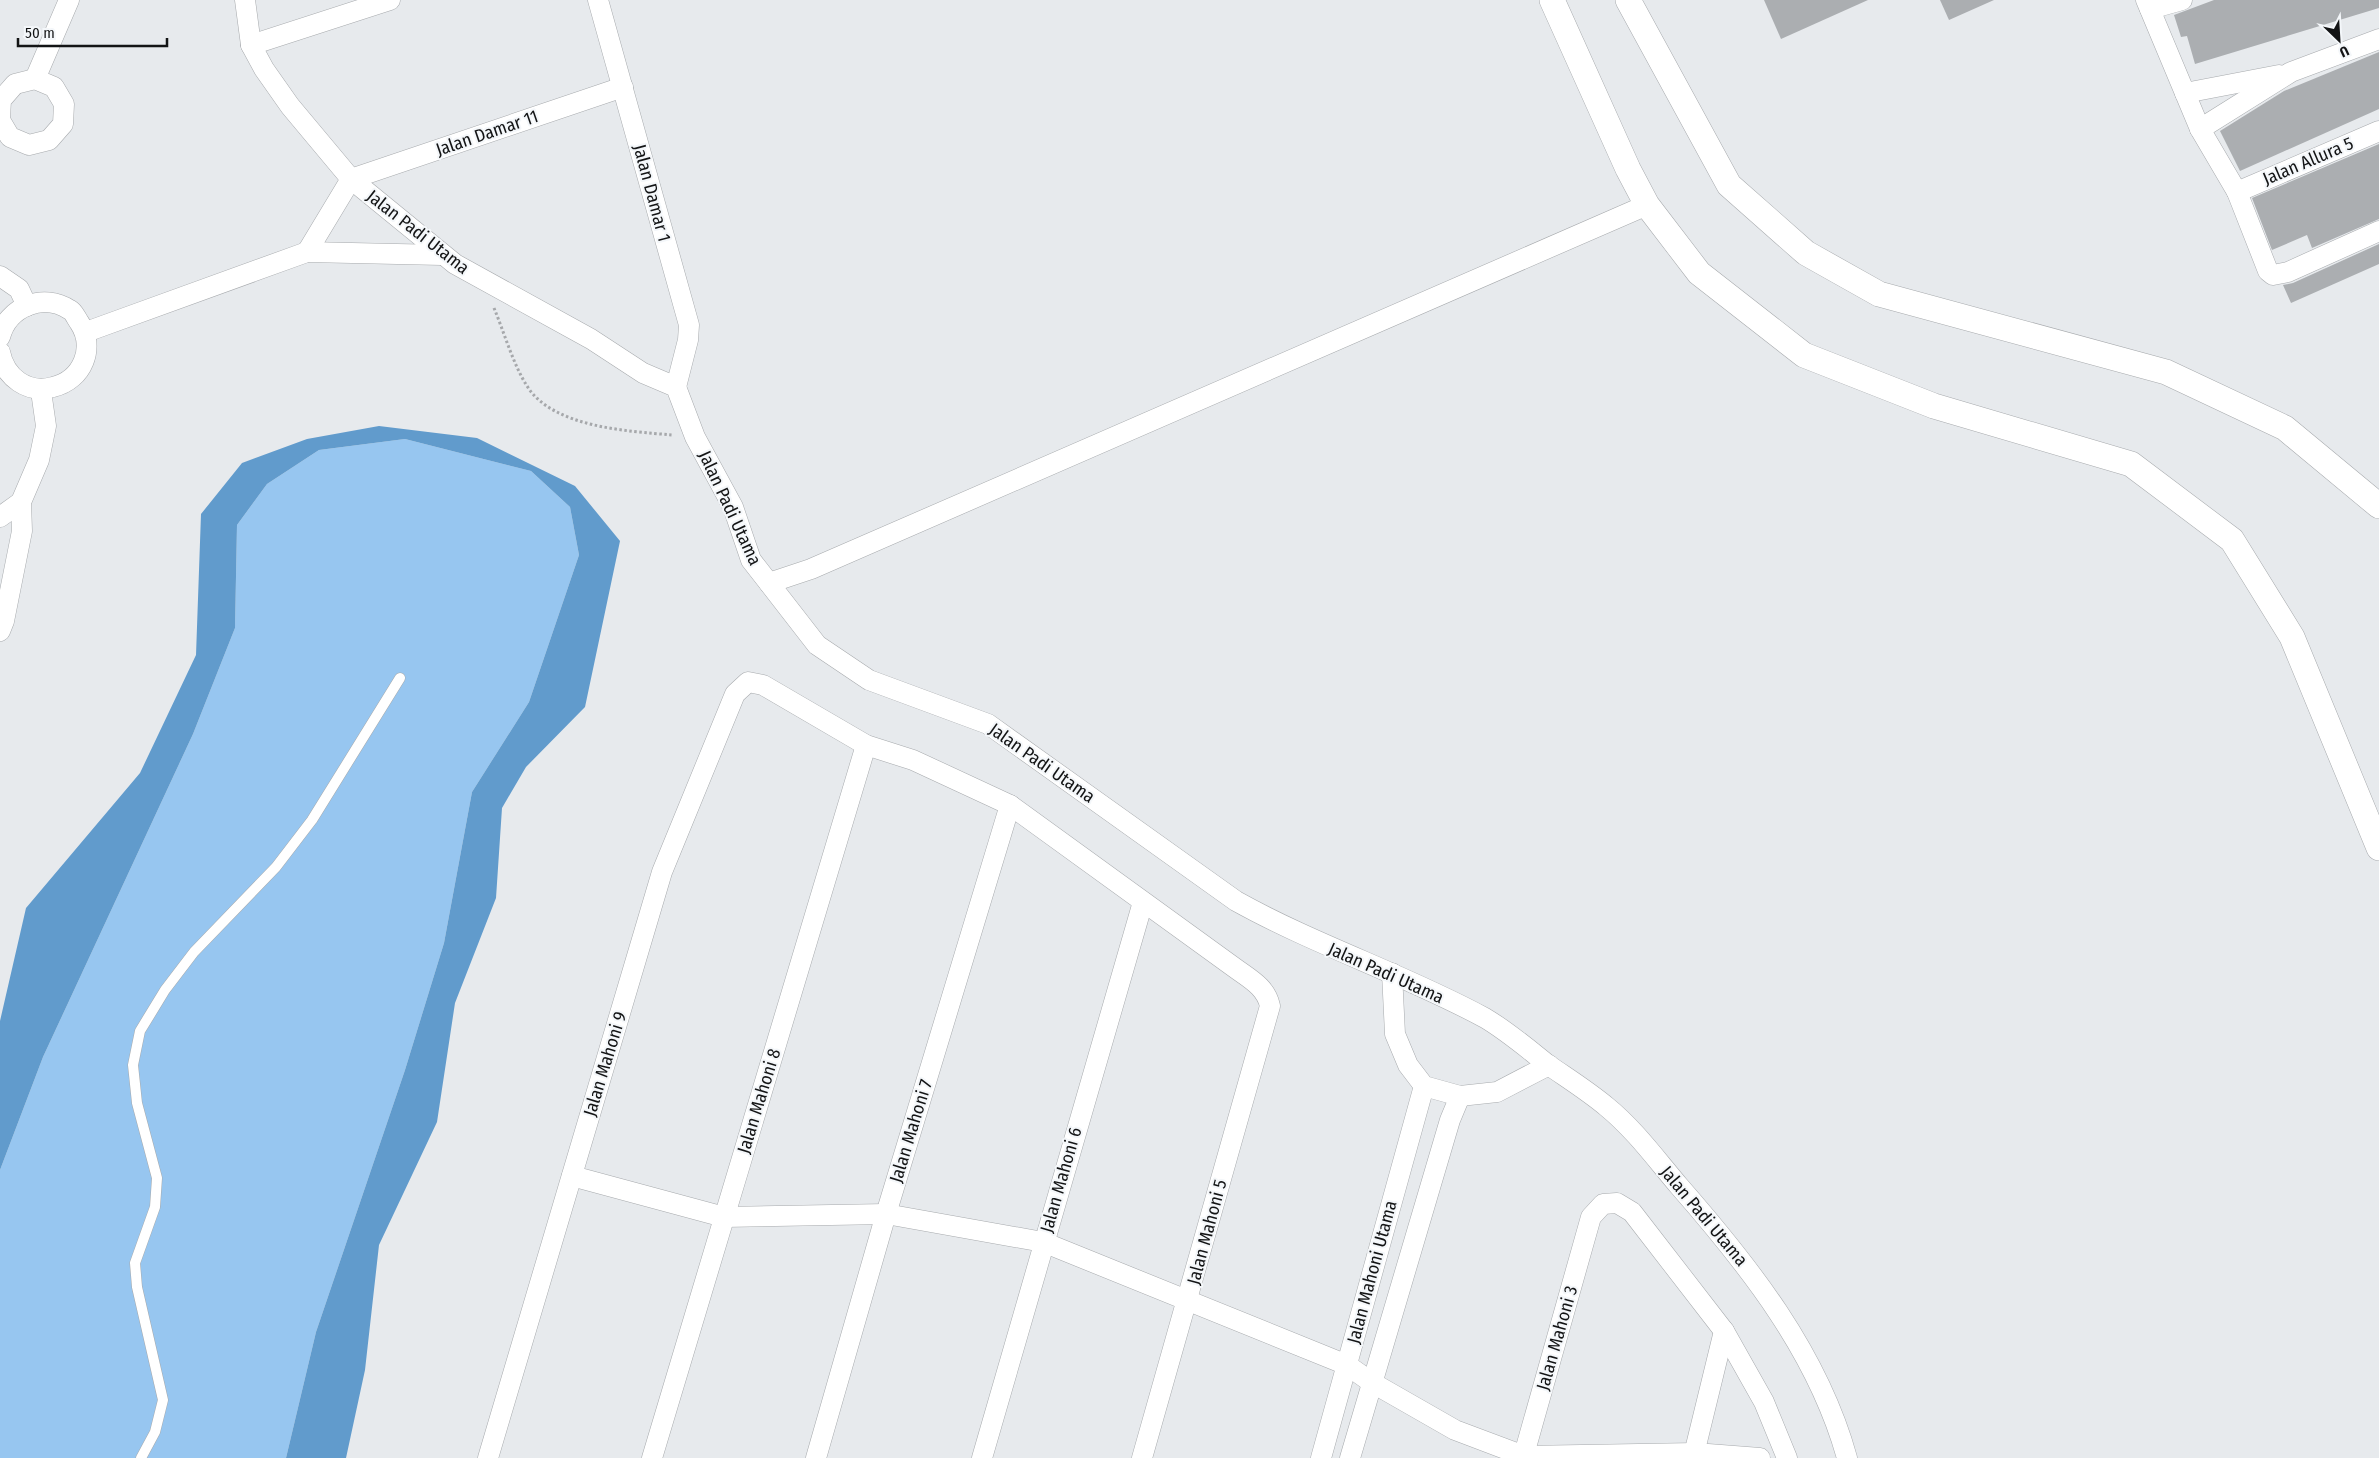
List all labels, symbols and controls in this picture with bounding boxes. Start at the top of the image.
scale bar [18,15,166,47]
north arrow [2314,15,2364,65]
text: 50 m [25,24,55,42]
text: U [2337,42,2352,61]
street label: Jalan Damar 11 [433,105,541,161]
street label: Jalan Allura 5 [2259,132,2357,190]
street label: Jalan Damar 1 [628,142,676,244]
street label: Jalan Padi Utama [362,185,474,279]
street label: Jalan Padi Utama [694,447,766,569]
street label: Jalan Padi Utama [985,718,1099,808]
street label: Jalan Padi Utama [1325,938,1447,1008]
street label: Jalan Mahoni 9 [579,1009,631,1119]
street label: Jalan Mahoni 8 [733,1046,785,1156]
street label: Jalan Mahoni 7 [885,1077,937,1185]
street label: Jalan Mahoni 6 [1035,1125,1087,1235]
street label: Jalan Padi Utama [1656,1161,1752,1271]
street label: Jalan Mahoni 5 [1182,1177,1232,1287]
street label: Jalan Mahoni Utama [1342,1198,1402,1346]
street label: Jalan Mahoni 3 [1532,1283,1582,1393]

